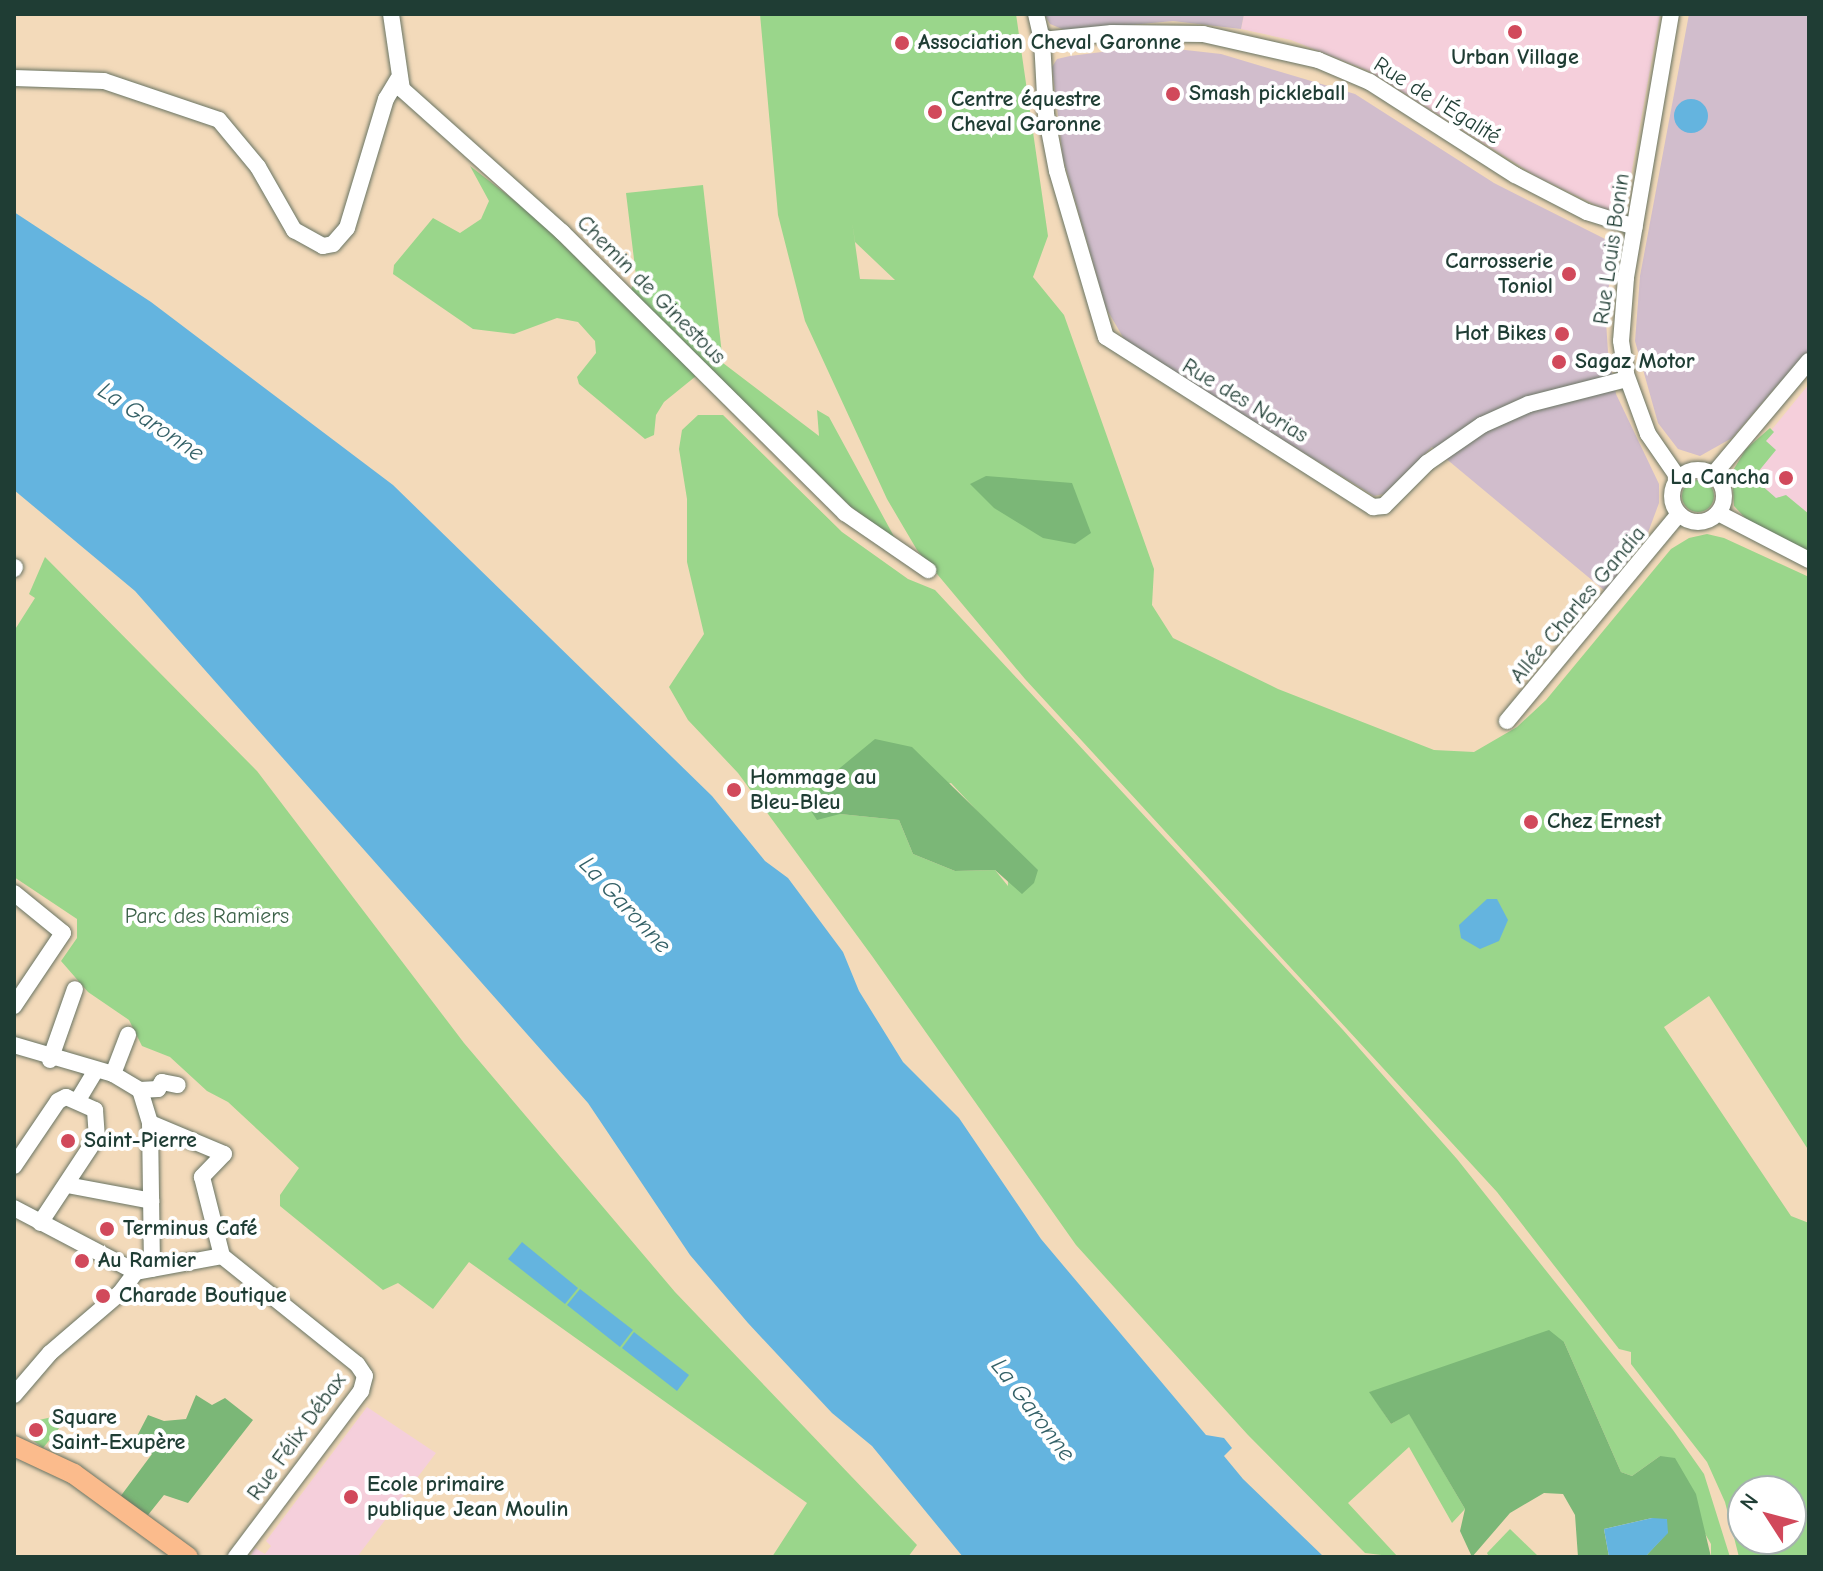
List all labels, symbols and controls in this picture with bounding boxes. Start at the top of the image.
marker: Urban Village [1506,23,1524,41]
place label: Association Cheval Garonne [918,30,1181,56]
marker: Association Cheval Garonne [893,34,911,52]
place label: Urban Village [1451,45,1579,71]
street label: Rue de l'Égalité [1369,51,1505,151]
place label: Smash pickleball [1189,81,1345,107]
marker: Smash pickleball [1164,85,1182,103]
place label: Centre équestre Cheval Garonne [951,86,1101,138]
marker: Centre équestre Cheval Garonne [926,103,944,121]
street label: Rue Louis Bonin [1588,172,1636,326]
street label: Chemin de Ginestous [571,210,731,370]
place label: Carrosserie Toniol [1445,248,1553,300]
marker: Carrosserie Toniol [1560,265,1578,283]
place label: Hot Bikes [1455,321,1546,347]
marker: Hot Bikes [1553,325,1571,343]
place label: Sagaz Motor [1575,349,1695,375]
street label: Rue des Norias [1177,353,1313,449]
marker: Sagaz Motor [1550,353,1568,371]
water label: La Garonne [92,376,210,468]
place label: La Cancha [1670,465,1770,491]
marker: La Cancha [1777,469,1795,487]
street label: Allée Charles Gandia [1505,521,1651,689]
place label: Hommage au Bleu-Bleu [750,764,877,816]
marker: Hommage au Bleu-Bleu [725,781,743,799]
place label: Chez Ernest [1547,809,1661,835]
marker: Chez Ernest [1522,813,1540,831]
water label: La Garonne [573,851,677,959]
park label: Parc des Ramiers [125,904,289,930]
place label: Saint-Pierre [84,1128,197,1154]
marker: Saint-Pierre [59,1132,77,1150]
place label: Terminus Café [123,1216,257,1242]
marker: Terminus Café [98,1220,116,1238]
place label: Au Ramier [98,1248,196,1274]
marker: Au Ramier [73,1252,91,1270]
place label: Charade Boutique [119,1283,287,1309]
marker: Charade Boutique [94,1287,112,1305]
water label: La Garonne [985,1353,1081,1467]
street label: Rue Félix Débax [242,1368,352,1506]
place label: Square Saint-Exupère [52,1404,185,1456]
marker: Square Saint-Exupère [27,1421,45,1439]
place label: Ecole primaire publique Jean Moulin [367,1471,568,1522]
north arrow [1727,1475,1807,1555]
marker: Ecole primaire publique Jean Moulin [342,1488,360,1506]
text: N [1734,1489,1764,1516]

